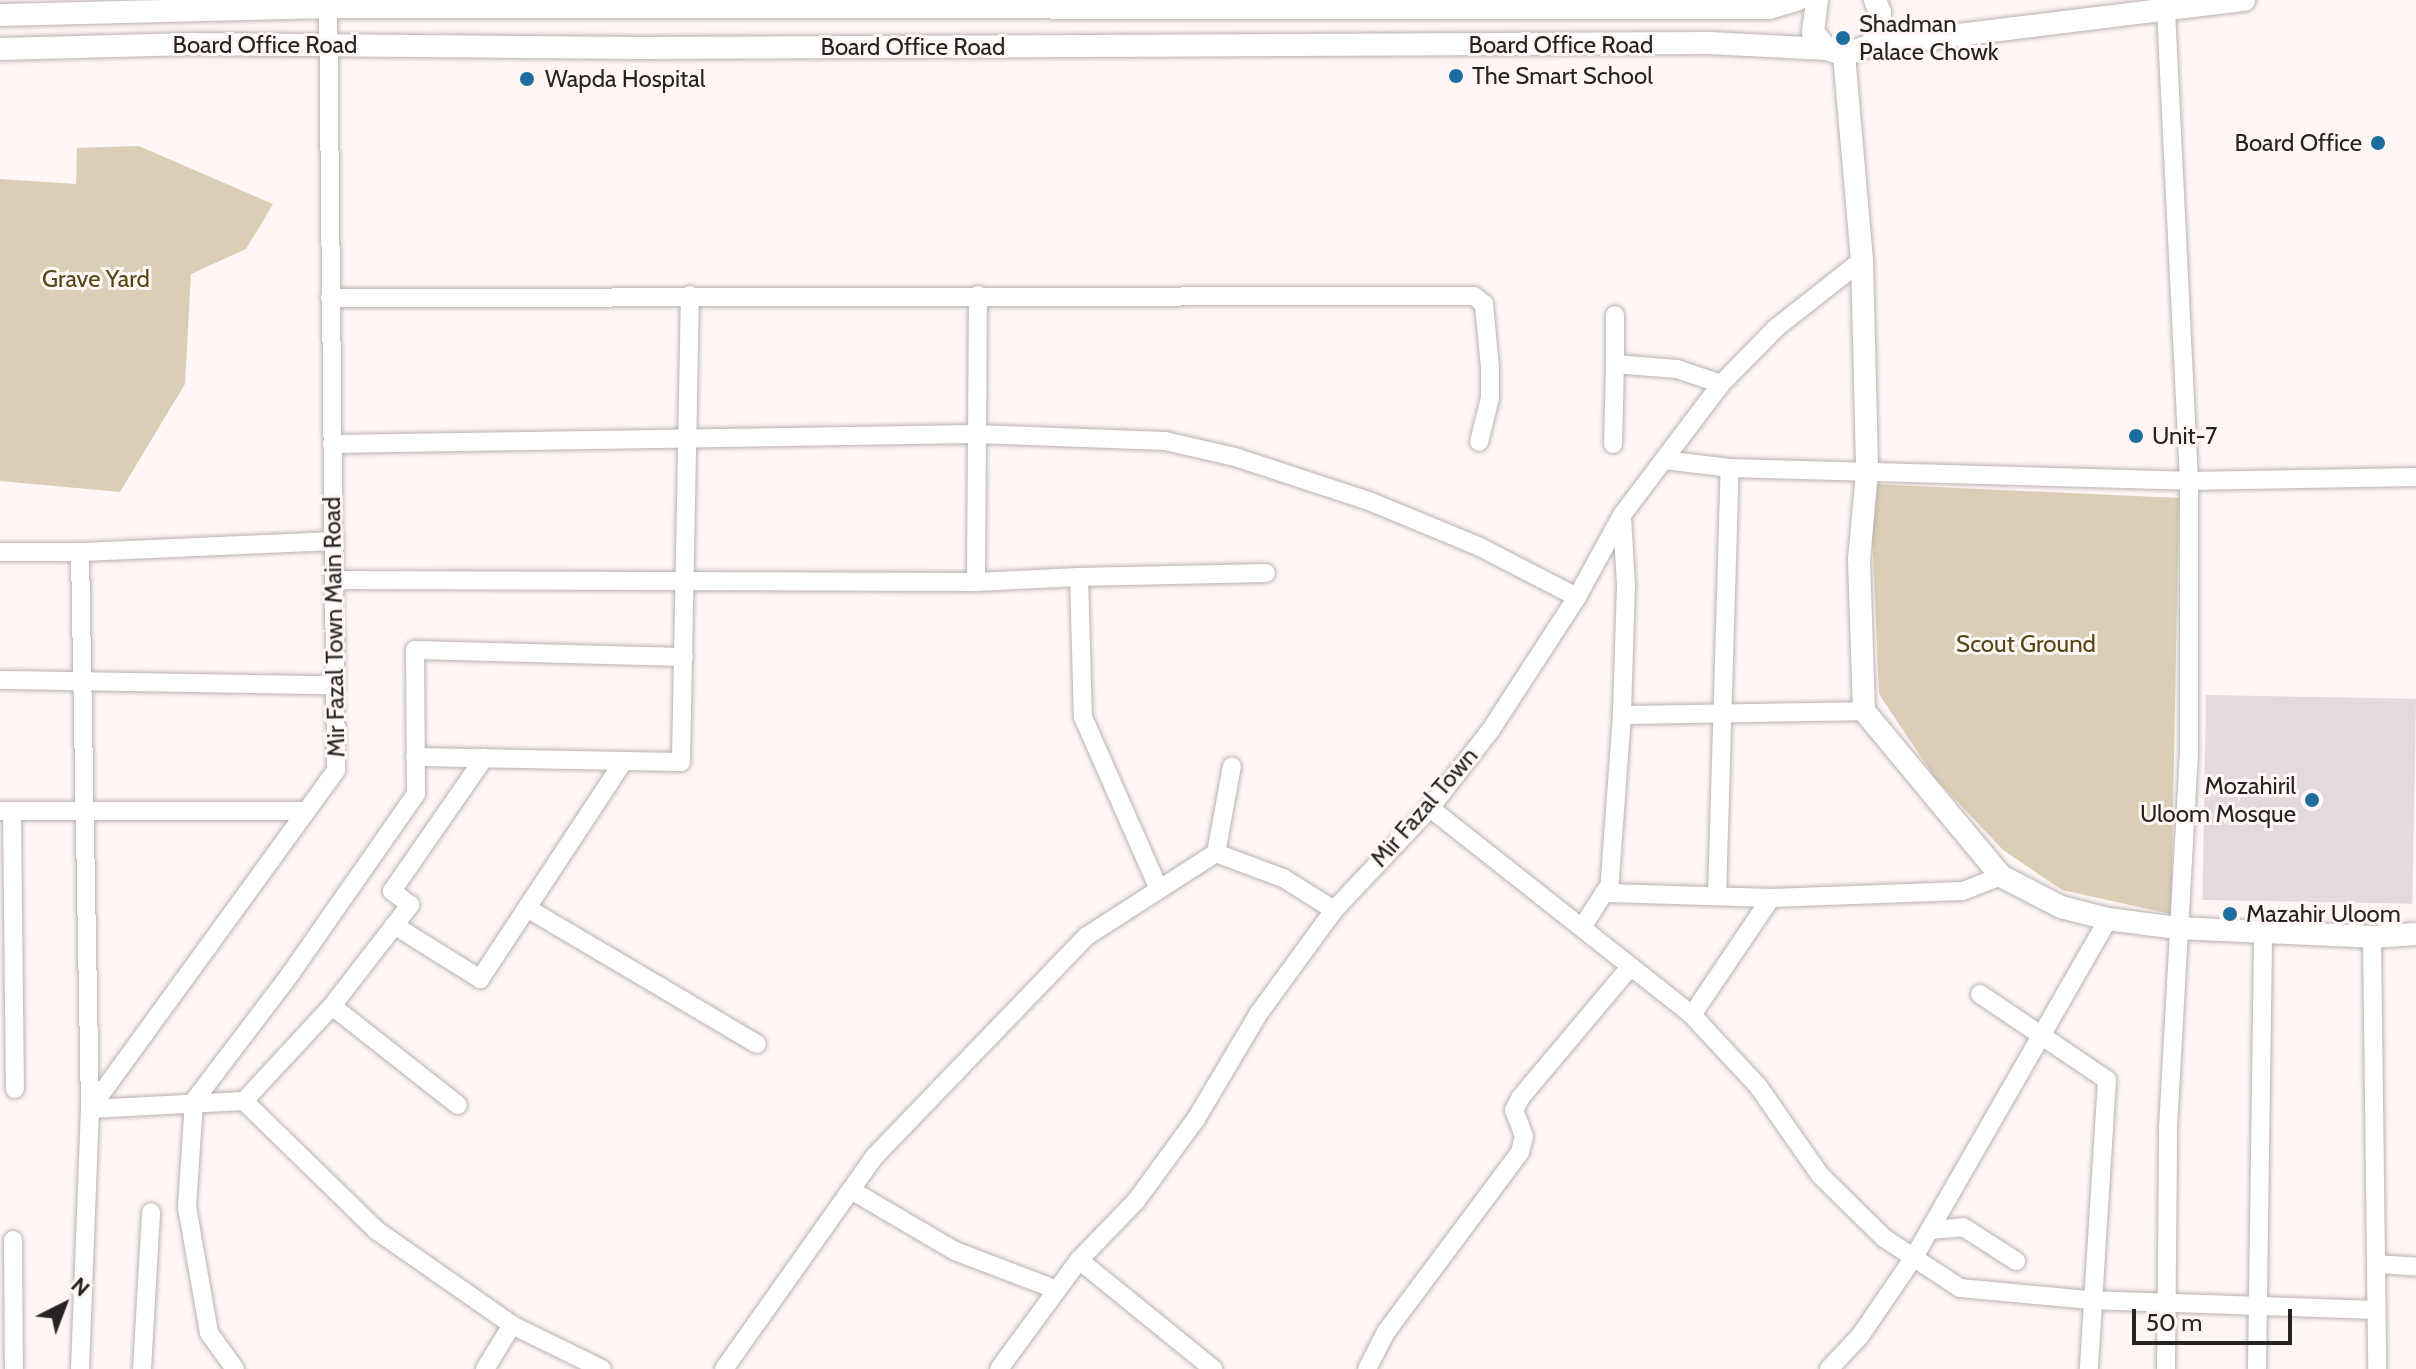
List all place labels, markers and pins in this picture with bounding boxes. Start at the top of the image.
place label: Shadman Palace Chowk [1859,10,1999,66]
marker: Shadman Palace Chowk [1834,29,1852,47]
place label: The Smart School [1472,62,1653,90]
place label: Wapda Hospital [545,65,705,93]
marker: The Smart School [1447,67,1465,85]
marker: Wapda Hospital [516,68,538,90]
place label: Board Office [2235,129,2362,157]
marker: Board Office [2369,134,2387,152]
place label: Unit-7 [2152,422,2217,450]
marker: Unit-7 [2127,427,2145,445]
place label: Mozahiril Uloom Mosque [2140,772,2296,828]
marker: Mozahiril Uloom Mosque [2303,791,2321,809]
place label: Mazahir Uloom [2246,900,2401,928]
marker: Mazahir Uloom [2221,905,2239,923]

